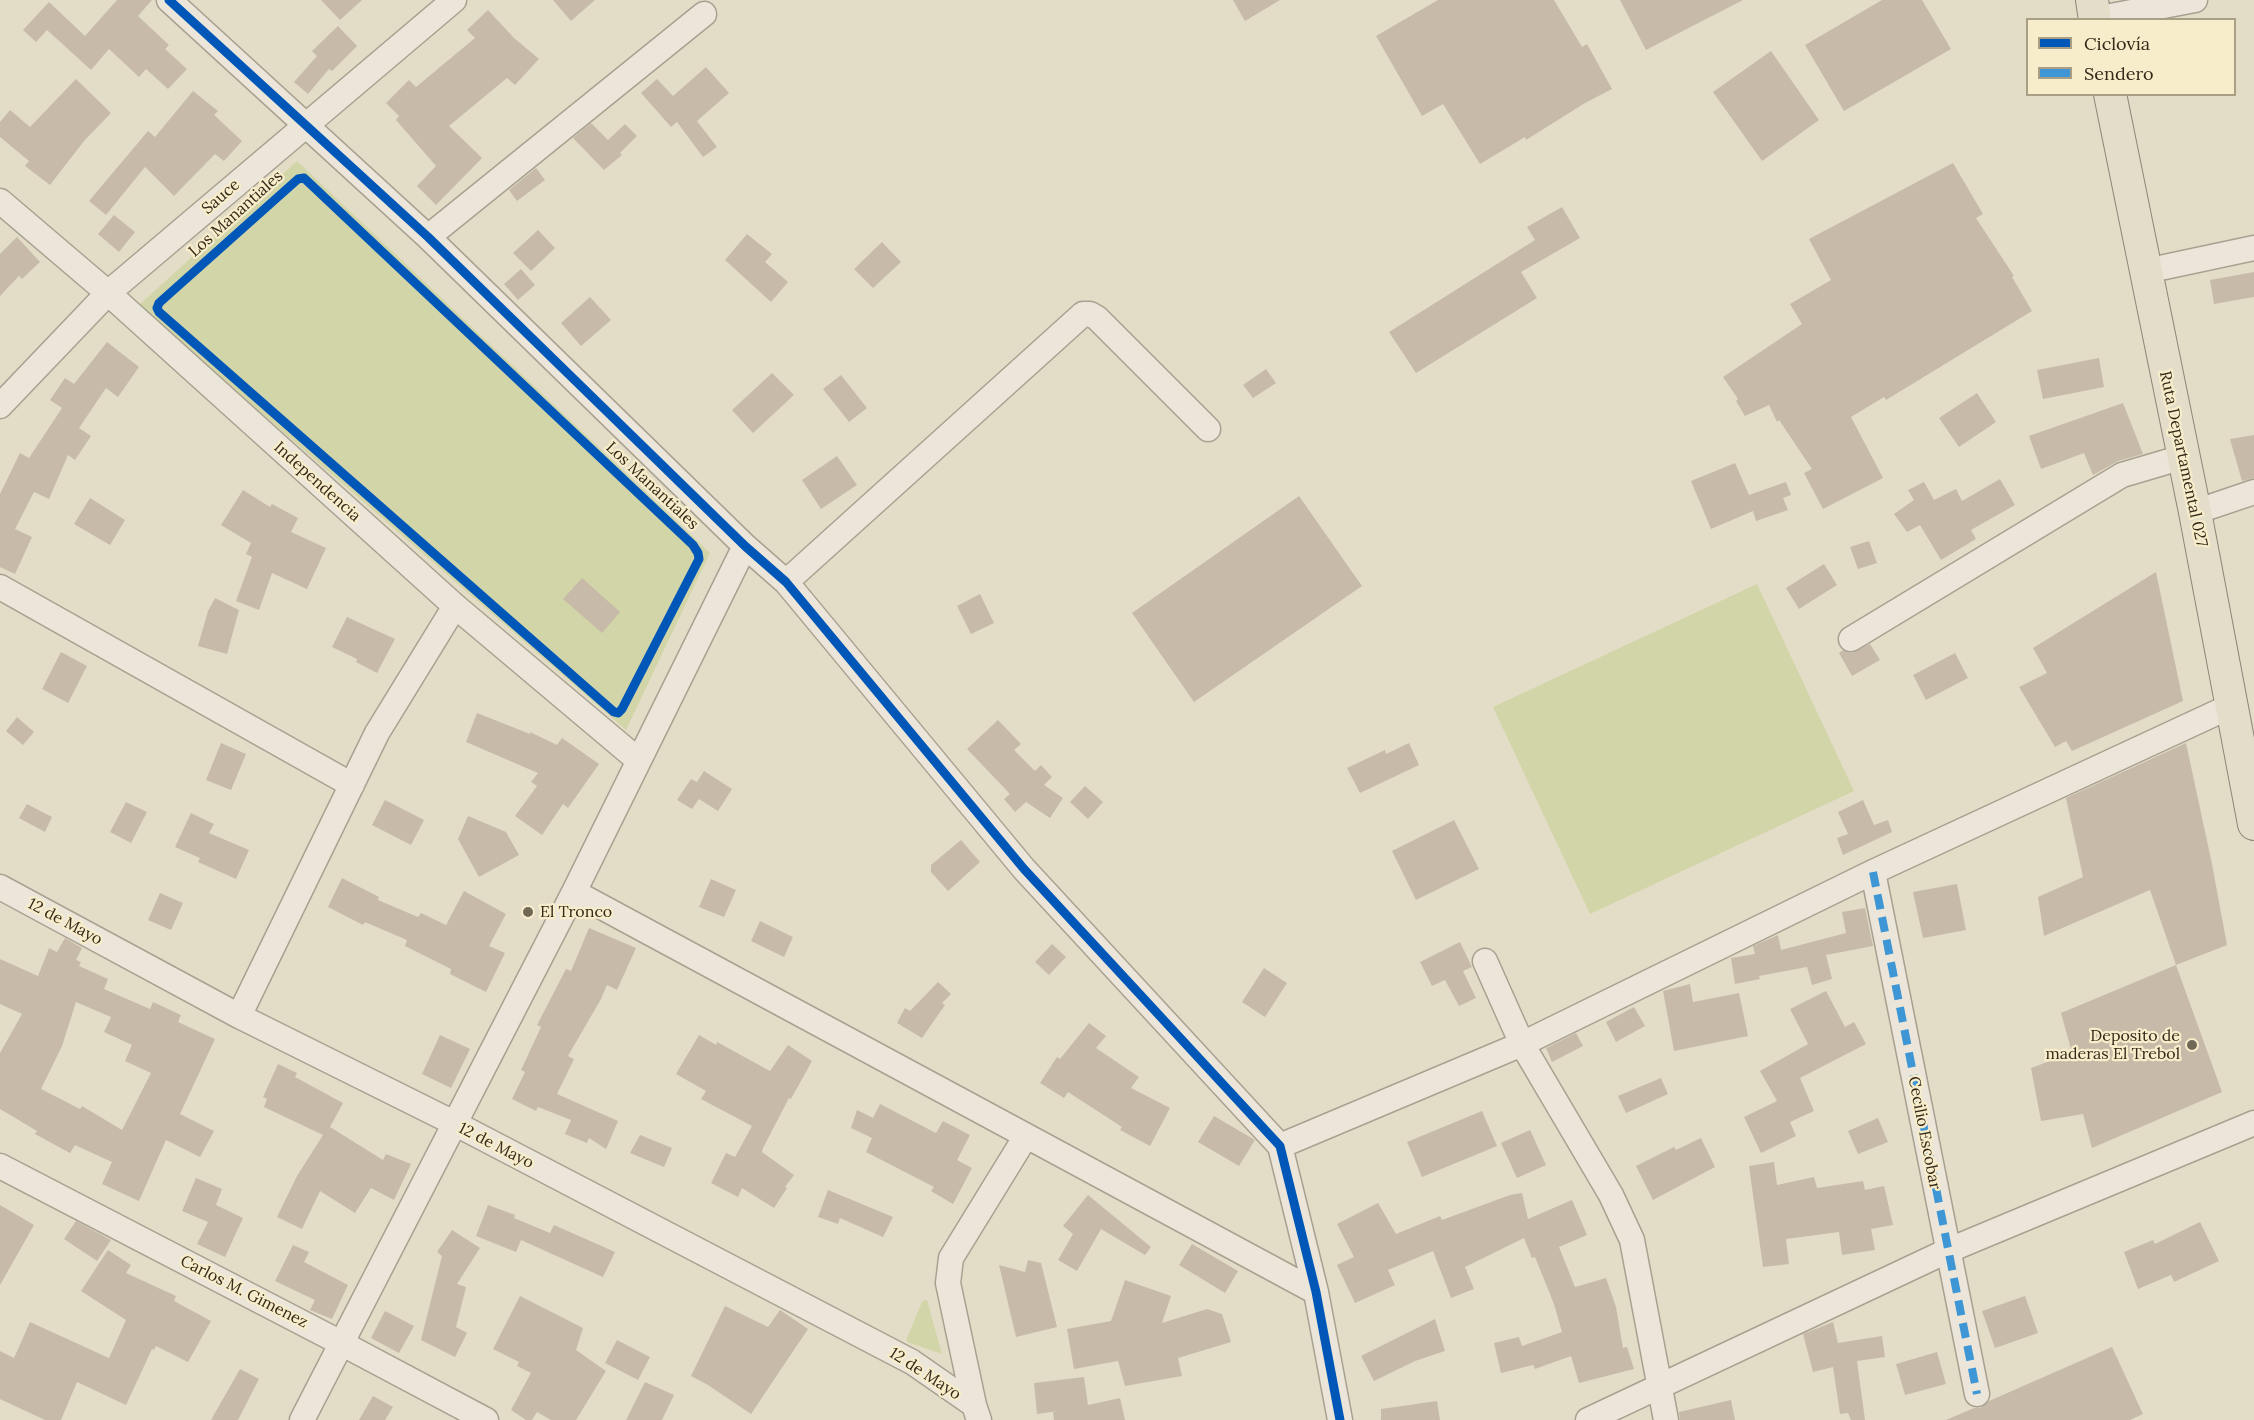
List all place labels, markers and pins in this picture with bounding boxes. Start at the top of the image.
place label: El Tronco [540,902,612,922]
marker: El Tronco [521,905,535,919]
place label: Deposito de maderas El Trebol [2045,1026,2180,1064]
marker: Deposito de maderas El Trebol [2185,1038,2199,1052]

